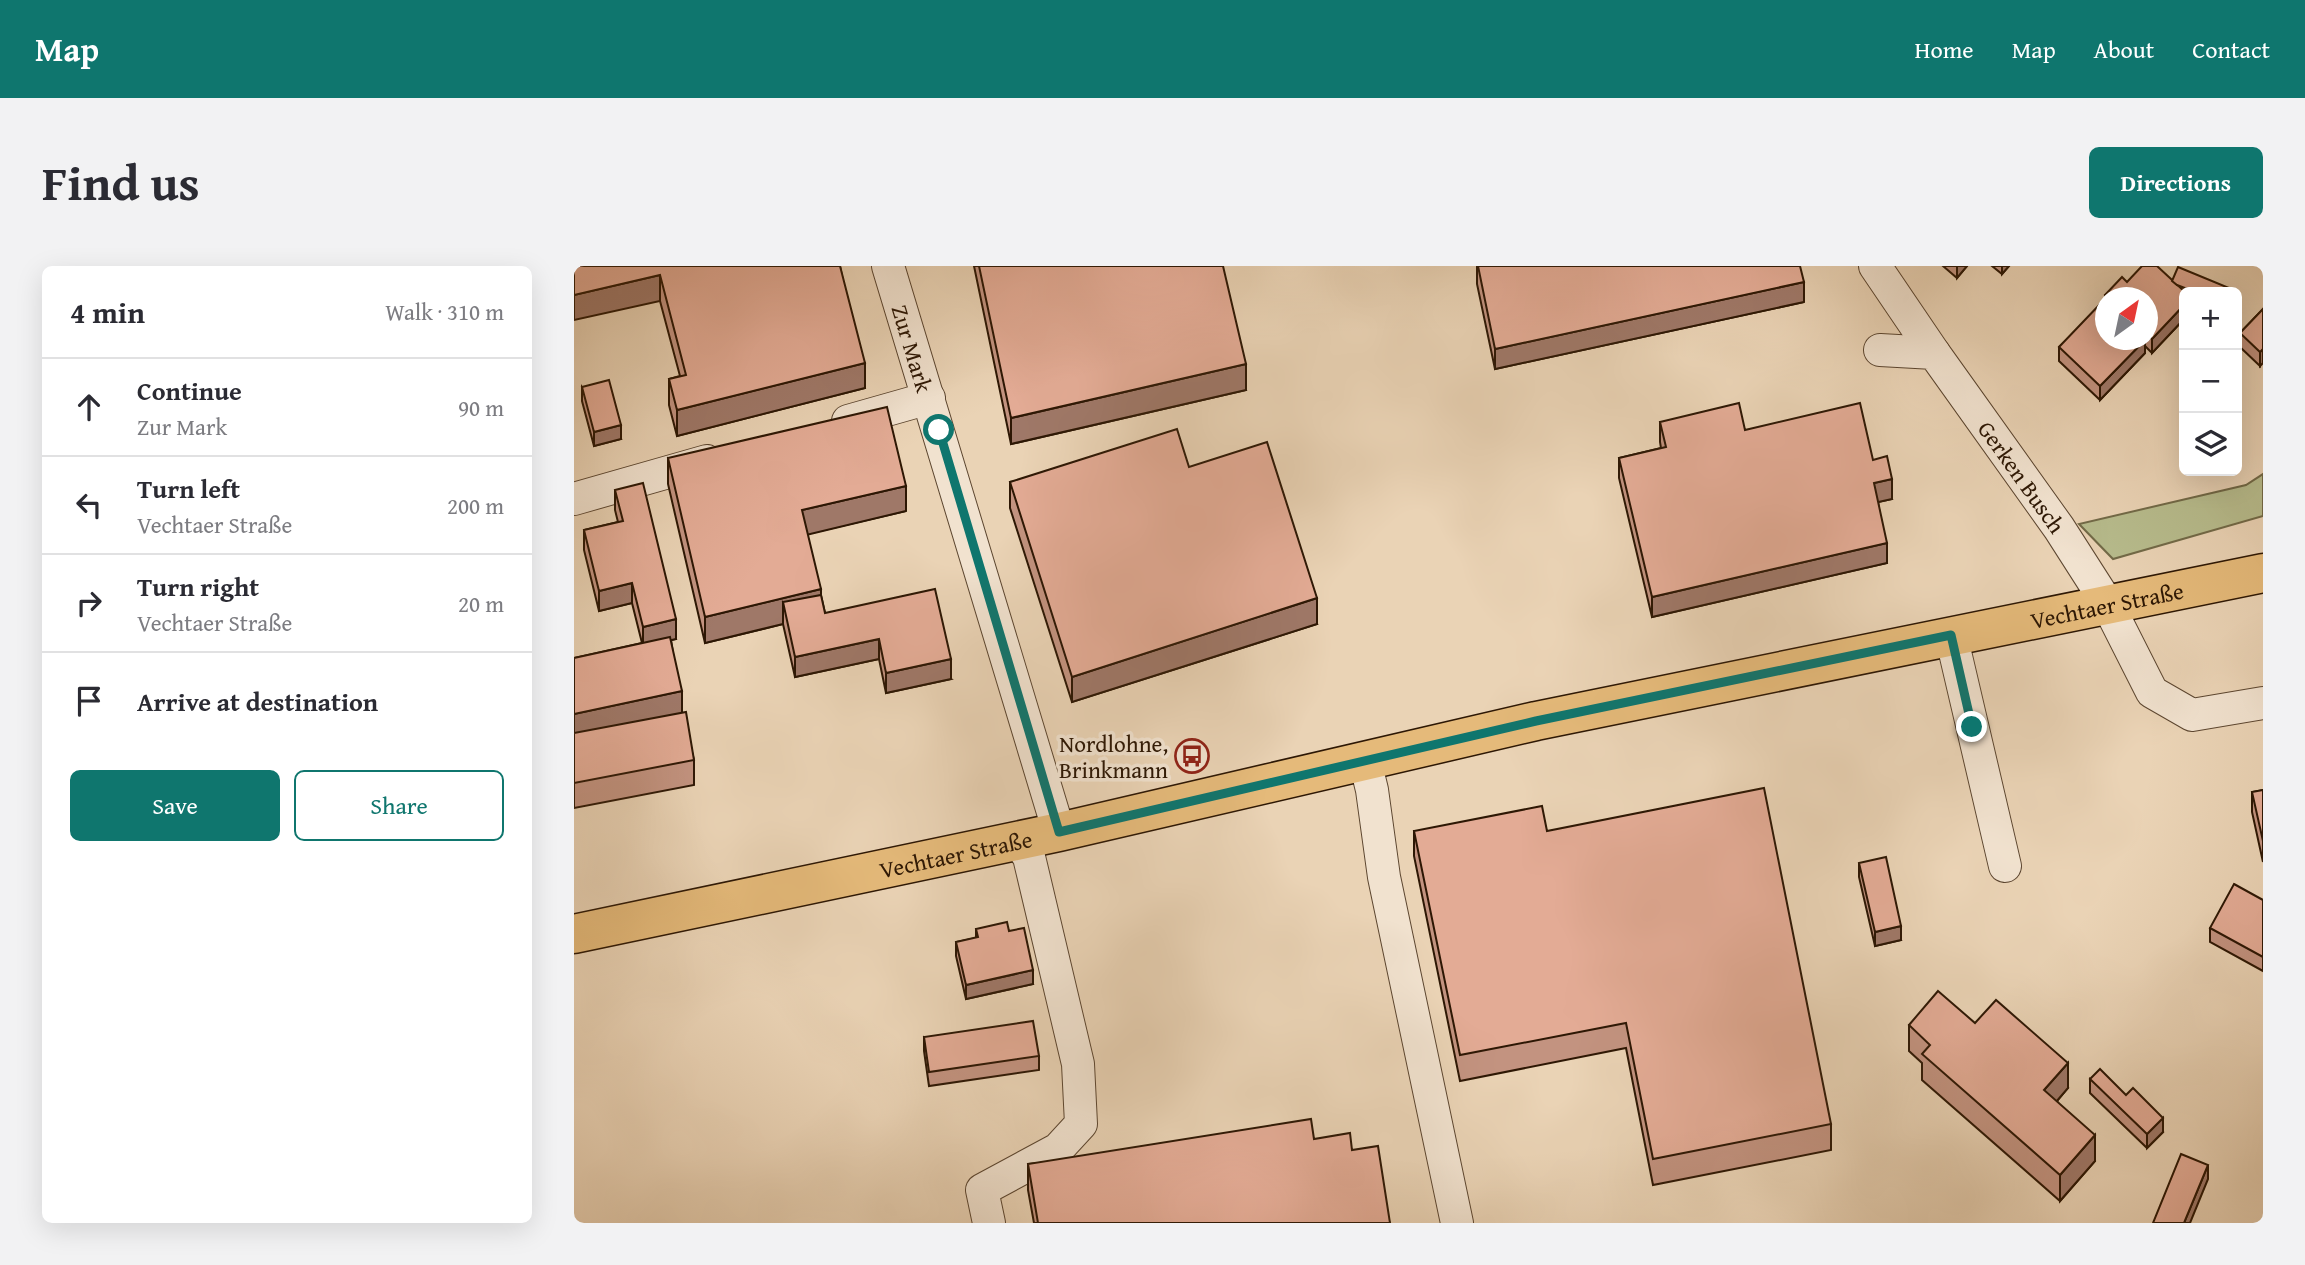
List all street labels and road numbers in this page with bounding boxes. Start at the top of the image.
street label: Zur Mark [884,300,942,397]
street label: Gerken Busch [1971,414,2074,540]
street label: Vechtaer Straße [2027,573,2186,636]
street label: Vechtaer Straße [876,822,1035,886]

